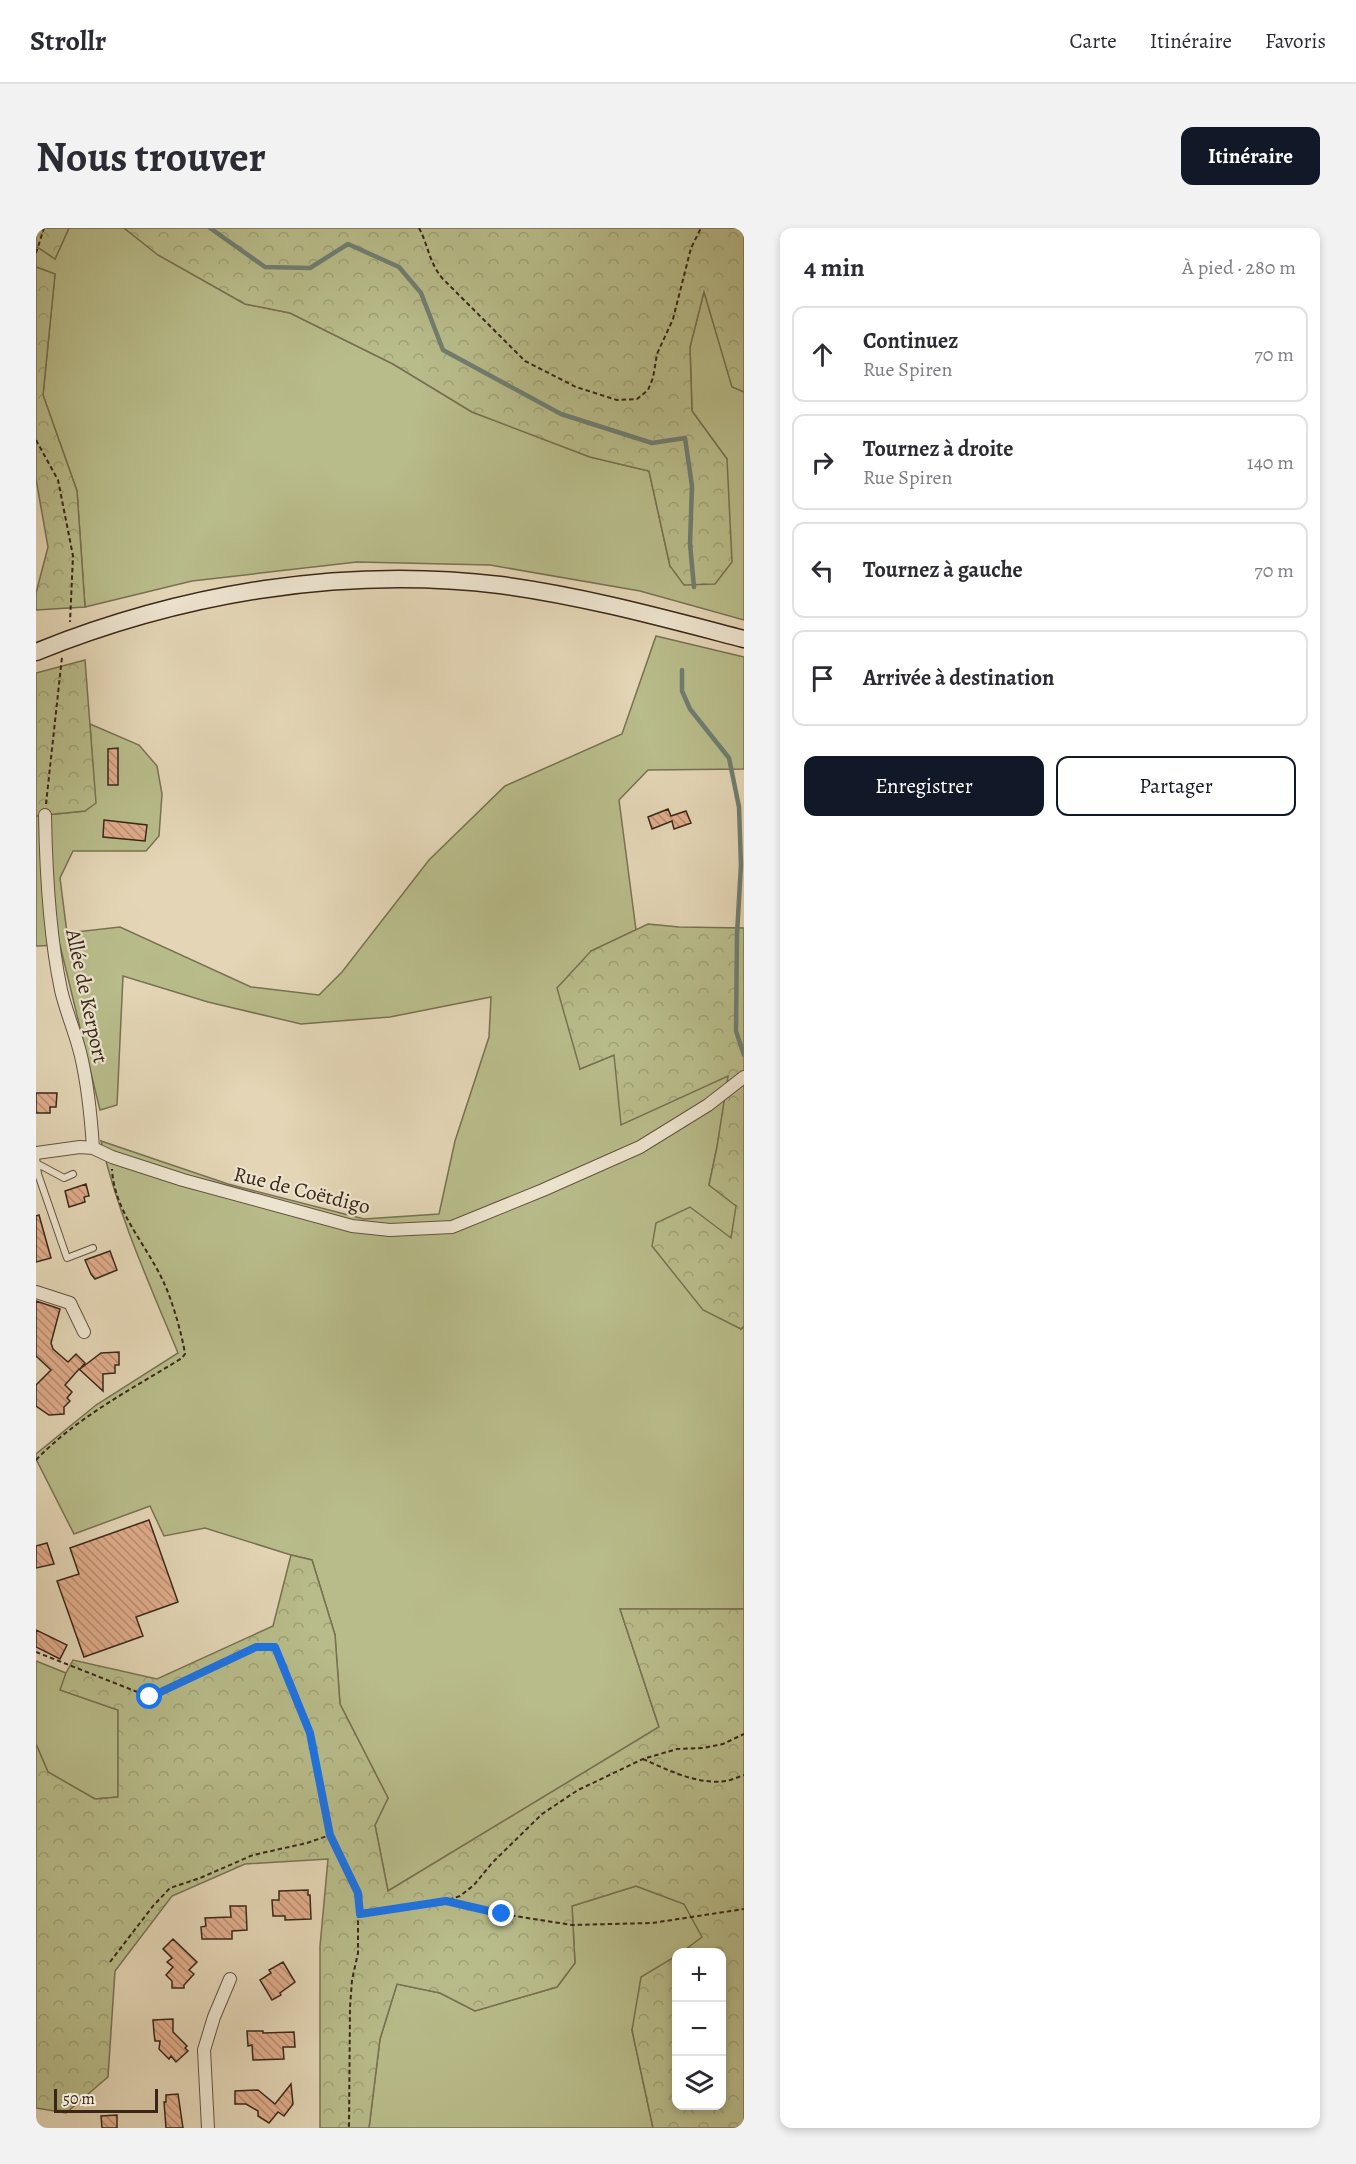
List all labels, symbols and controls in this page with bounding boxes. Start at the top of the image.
text: Strollr [30,22,106,60]
text: Carte [1069,27,1117,55]
text: Itinéraire [1150,27,1232,55]
text: Favoris [1265,27,1326,55]
button: Itinéraire [1181,127,1320,185]
text: Nous trouver [36,128,266,185]
text: 4 min [804,250,865,285]
text: À pied · 280 m [1182,254,1296,281]
text: Continuez [863,326,958,356]
icon: ahead [806,338,839,371]
text: 70 m [1254,341,1294,368]
text: Rue Spiren [863,356,953,383]
text: Tournez à droite [863,434,1014,464]
icon: right [806,446,839,479]
text: 140 m [1247,449,1294,476]
text: Rue Spiren [863,464,953,491]
icon: left [806,554,839,587]
text: Tournez à gauche [863,555,1023,585]
text: 70 m [1254,557,1294,584]
icon: arrive [806,662,839,695]
text: Arrivée à destination [863,663,1054,693]
button: Enregistrer [804,756,1044,816]
button: Partager [1056,756,1296,816]
street label: Allée de Kerport [59,925,115,1066]
street label: Rue de Coëtdigo [231,1160,373,1220]
route start [136,1683,162,1709]
route end [488,1900,514,1926]
map controls [672,1948,726,2110]
button: + [672,1948,726,2002]
button: − [672,2002,726,2056]
button: layers [672,2056,726,2110]
scale bar [54,2086,158,2114]
text: 50 m [63,2088,95,2110]

